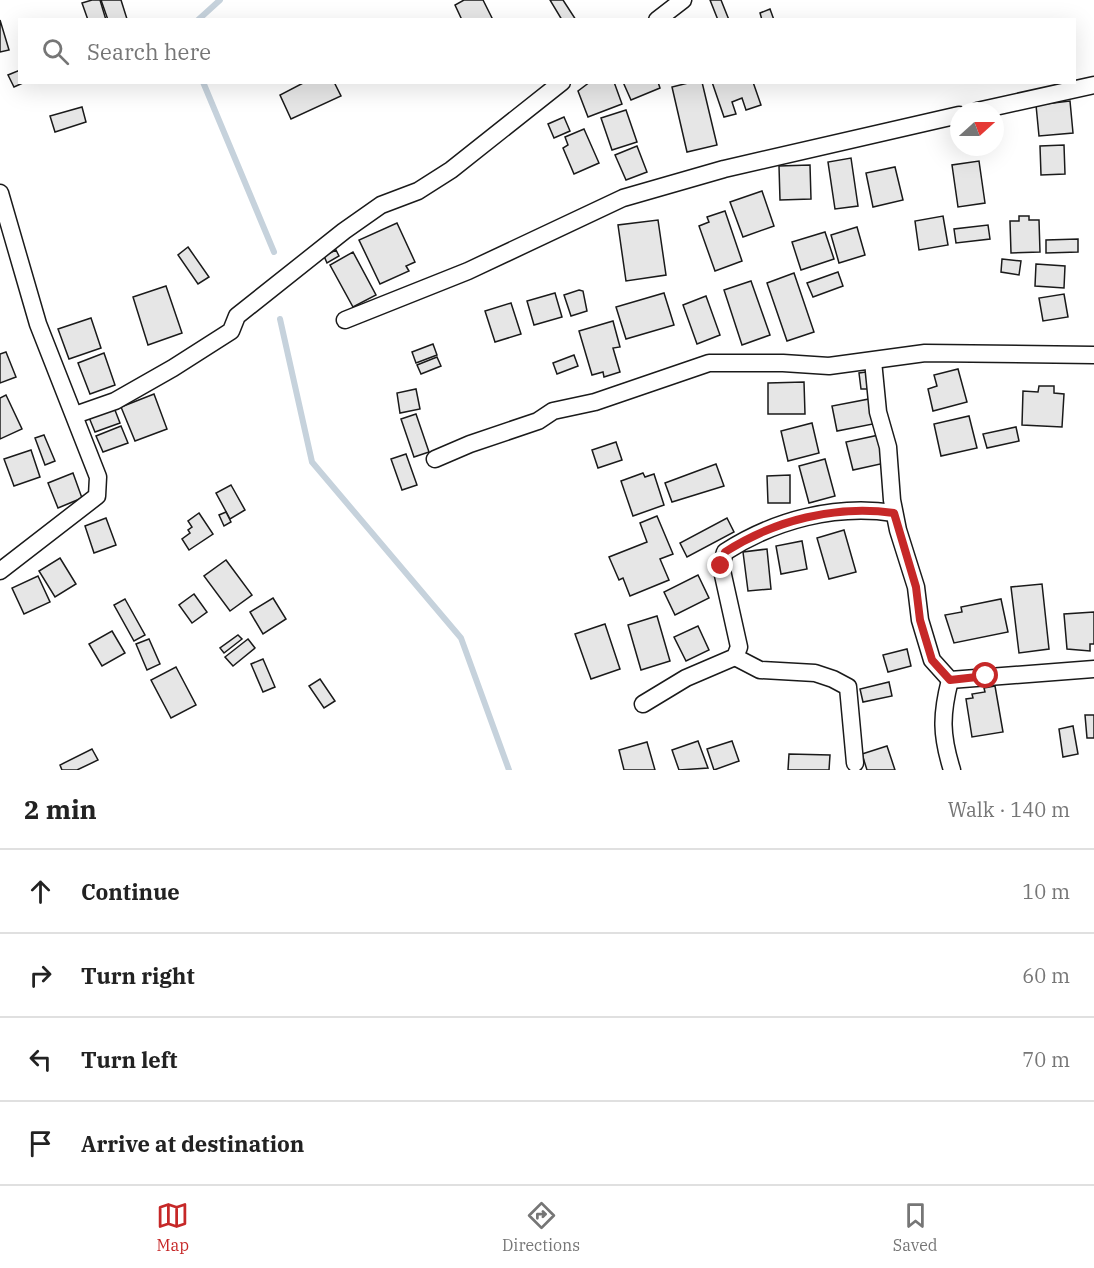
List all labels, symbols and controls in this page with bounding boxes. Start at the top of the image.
search box [18,18,1076,84]
icon: search [39,35,72,68]
text: Search here [87,37,211,66]
north arrow [950,102,1004,156]
route end [707,552,733,578]
route start [972,662,998,688]
text: 2 min [24,792,97,826]
text: Walk · 140 m [948,796,1070,823]
icon: ahead [24,875,57,908]
text: Continue [81,877,180,906]
text: 10 m [1022,878,1070,905]
icon: right [24,959,57,992]
text: Turn right [81,961,195,990]
text: 60 m [1022,962,1070,989]
icon: left [24,1043,57,1076]
text: Turn left [81,1045,177,1074]
text: 70 m [1022,1046,1070,1073]
icon: arrive [24,1127,57,1160]
text: Arrive at destination [81,1129,304,1158]
tab: Map [156,1199,189,1255]
tab: Directions [502,1199,580,1255]
tab: Saved [893,1199,938,1255]

